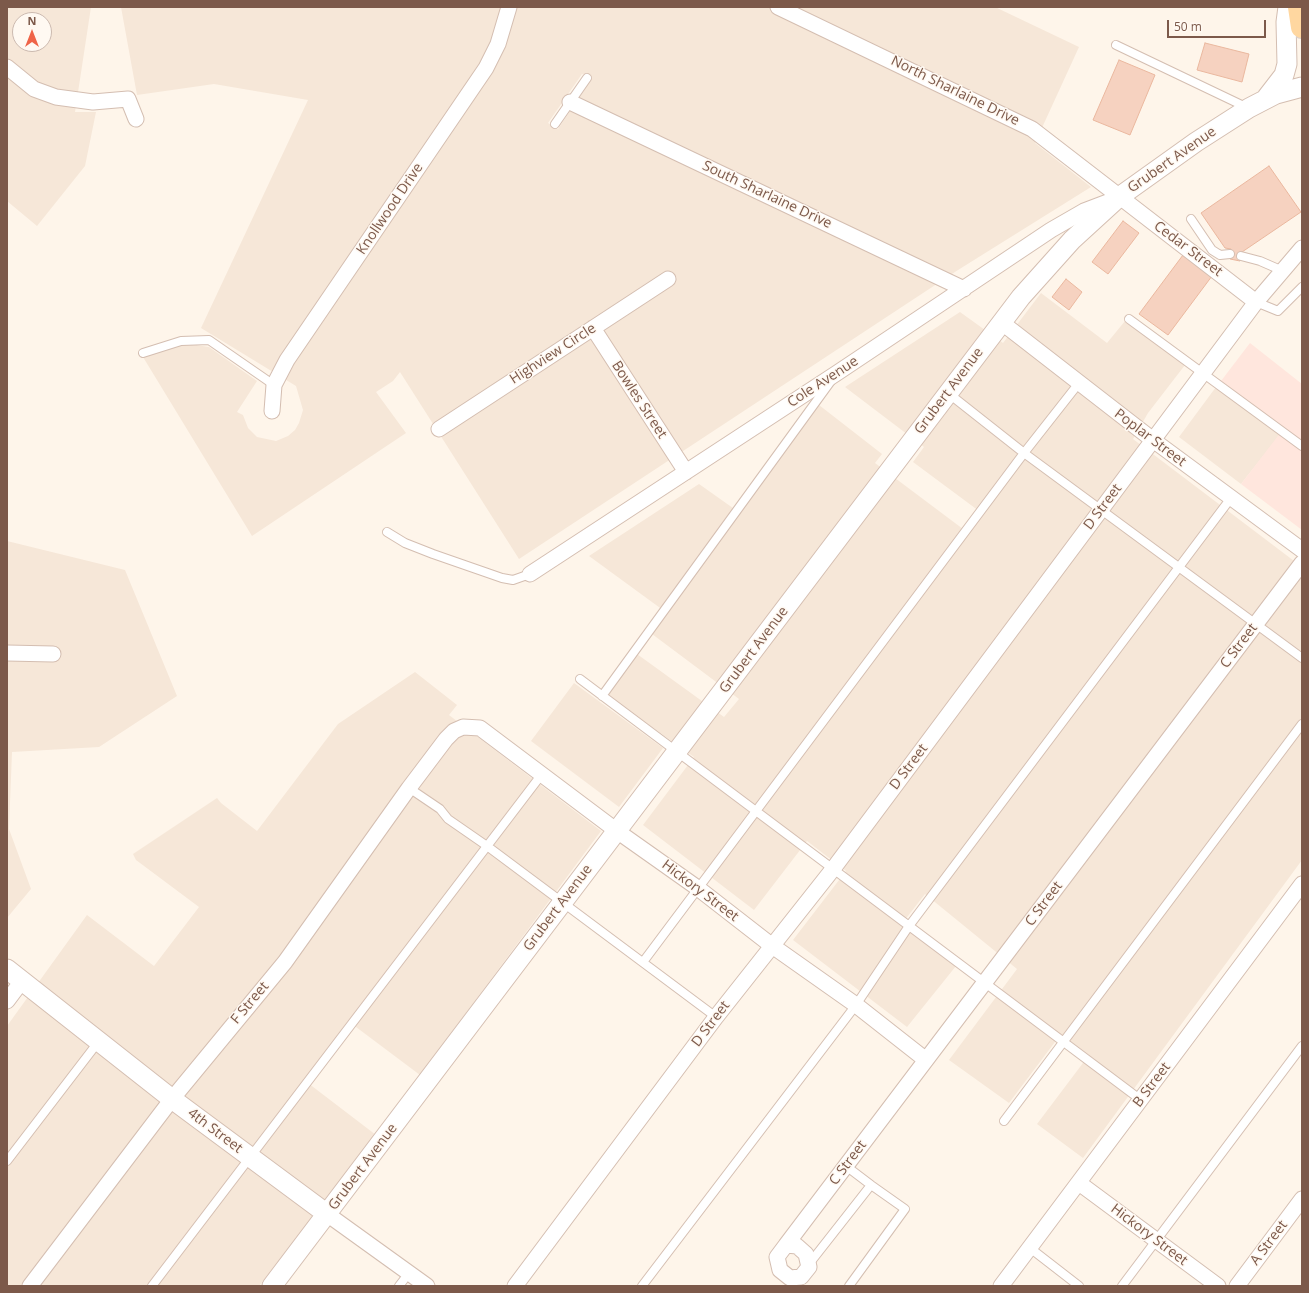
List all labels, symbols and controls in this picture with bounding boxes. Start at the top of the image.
north arrow [12,12,52,52]
scale bar [1169,12,1268,38]
text: N [28,13,36,28]
text: 50 m [1174,18,1202,35]
street label: North Sharlaine Drive [888,53,1022,129]
street label: Grubert Avenue [1125,123,1219,197]
street label: South Sharlaine Drive [700,158,834,232]
street label: Knollwood Drive [353,160,427,258]
street label: Cedar Street [1150,218,1226,280]
street label: Highview Circle [507,320,599,388]
street label: Grubert Avenue [911,344,987,438]
street label: Cole Avenue [784,353,862,411]
street label: Bowles Street [608,358,670,442]
street label: Poplar Street [1111,406,1189,470]
street label: D Street [1080,481,1126,533]
street label: Grubert Avenue [716,603,792,697]
street label: C Street [1217,620,1261,672]
street label: D Street [886,741,932,793]
street label: Hickory Street [658,857,742,925]
street label: Grubert Avenue [520,861,596,955]
street label: C Street [1022,878,1066,930]
street label: F Street [228,978,272,1028]
street label: D Street [688,998,734,1050]
street label: B Street [1130,1059,1174,1111]
street label: 4th Street [184,1105,246,1157]
street label: Grubert Avenue [325,1120,401,1214]
street label: C Street [826,1137,870,1189]
street label: Hickory Street [1107,1201,1191,1269]
street label: A Street [1247,1217,1291,1269]

